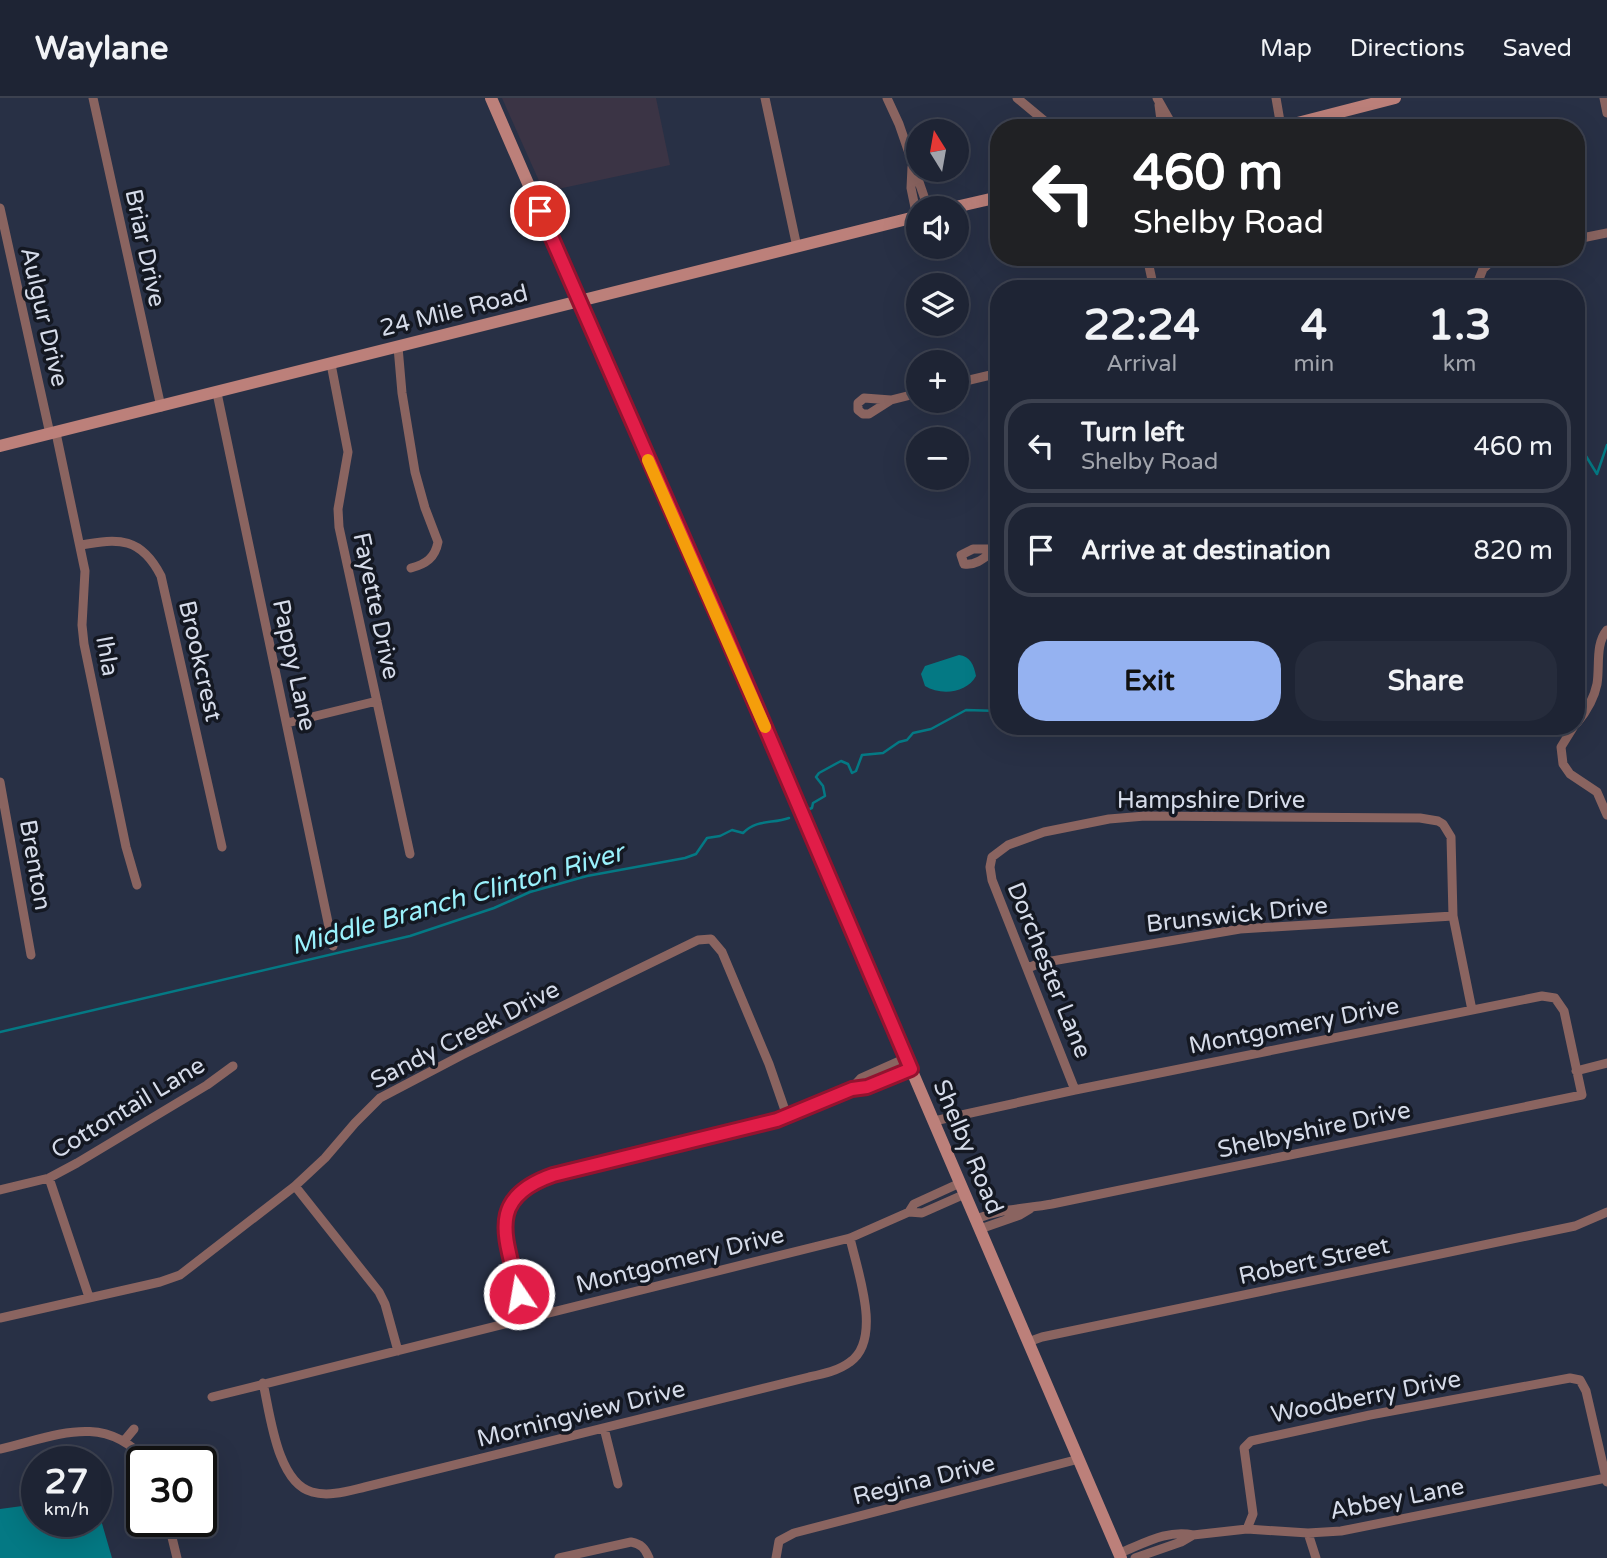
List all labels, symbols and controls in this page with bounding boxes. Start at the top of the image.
text: Waylane [35,29,169,68]
text: Map [1260,34,1312,63]
text: Directions [1350,34,1465,63]
text: Saved [1503,34,1572,63]
north arrow [906,119,970,182]
map controls [906,119,969,490]
text: 460 m [1133,144,1283,203]
icon: left [1018,147,1109,238]
pin [510,181,570,241]
street label: Briar Drive [118,186,172,310]
icon: arrive [521,192,559,230]
button: sound [906,196,969,259]
text: Shelby Road [1133,204,1324,242]
street label: Aulgur Drive [14,244,74,390]
button: layers [906,273,969,336]
street label: 24 Mile Road [377,279,531,343]
text: 22:24 [1084,300,1200,351]
text: 4 [1301,300,1327,351]
text: 1.3 [1428,300,1491,351]
button: + [906,350,969,413]
text: Arrival [1106,350,1177,378]
text: min [1293,350,1334,378]
text: km [1443,350,1476,378]
text: Turn left [1081,417,1184,448]
button: − [906,427,969,490]
icon: left [1022,427,1060,465]
text: 460 m [1473,431,1553,462]
text: Shelby Road [1081,448,1218,476]
street label: Fayette Drive [346,530,406,682]
icon: arrive [1022,531,1060,569]
text: Arrive at destination [1081,535,1331,566]
text: 820 m [1473,535,1553,566]
street label: Pappy Lane [266,597,322,733]
street label: Brookcrest [172,598,228,724]
street label: Ihla [89,633,125,679]
button: Exit [1018,641,1281,721]
button: Share [1295,641,1557,721]
street label: Hampshire Drive [1117,786,1305,815]
street label: Brenton [13,817,57,913]
water label: Middle Branch Clinton River [287,836,630,961]
street label: Dorchester Lane [1001,878,1097,1062]
street label: Brunswick Drive [1145,891,1329,939]
street label: Sandy Creek Drive [366,975,564,1095]
street label: Montgomery Drive [1186,991,1402,1061]
street label: Cottontail Lane [46,1051,210,1165]
street label: Shelby Road [927,1075,1009,1219]
street label: Shelbyshire Drive [1215,1095,1413,1165]
street label: Montgomery Drive [573,1220,787,1300]
street label: Robert Street [1236,1231,1392,1291]
position arrow [482,1257,556,1331]
street label: Woodberry Drive [1269,1364,1463,1430]
street label: Morningview Drive [474,1374,688,1454]
speed limit sign: 30 [126,1446,217,1537]
street label: Regina Drive [850,1448,998,1512]
text: 27 [45,1461,88,1503]
street label: Abbey Lane [1327,1472,1467,1526]
text: km/h [44,1498,89,1520]

